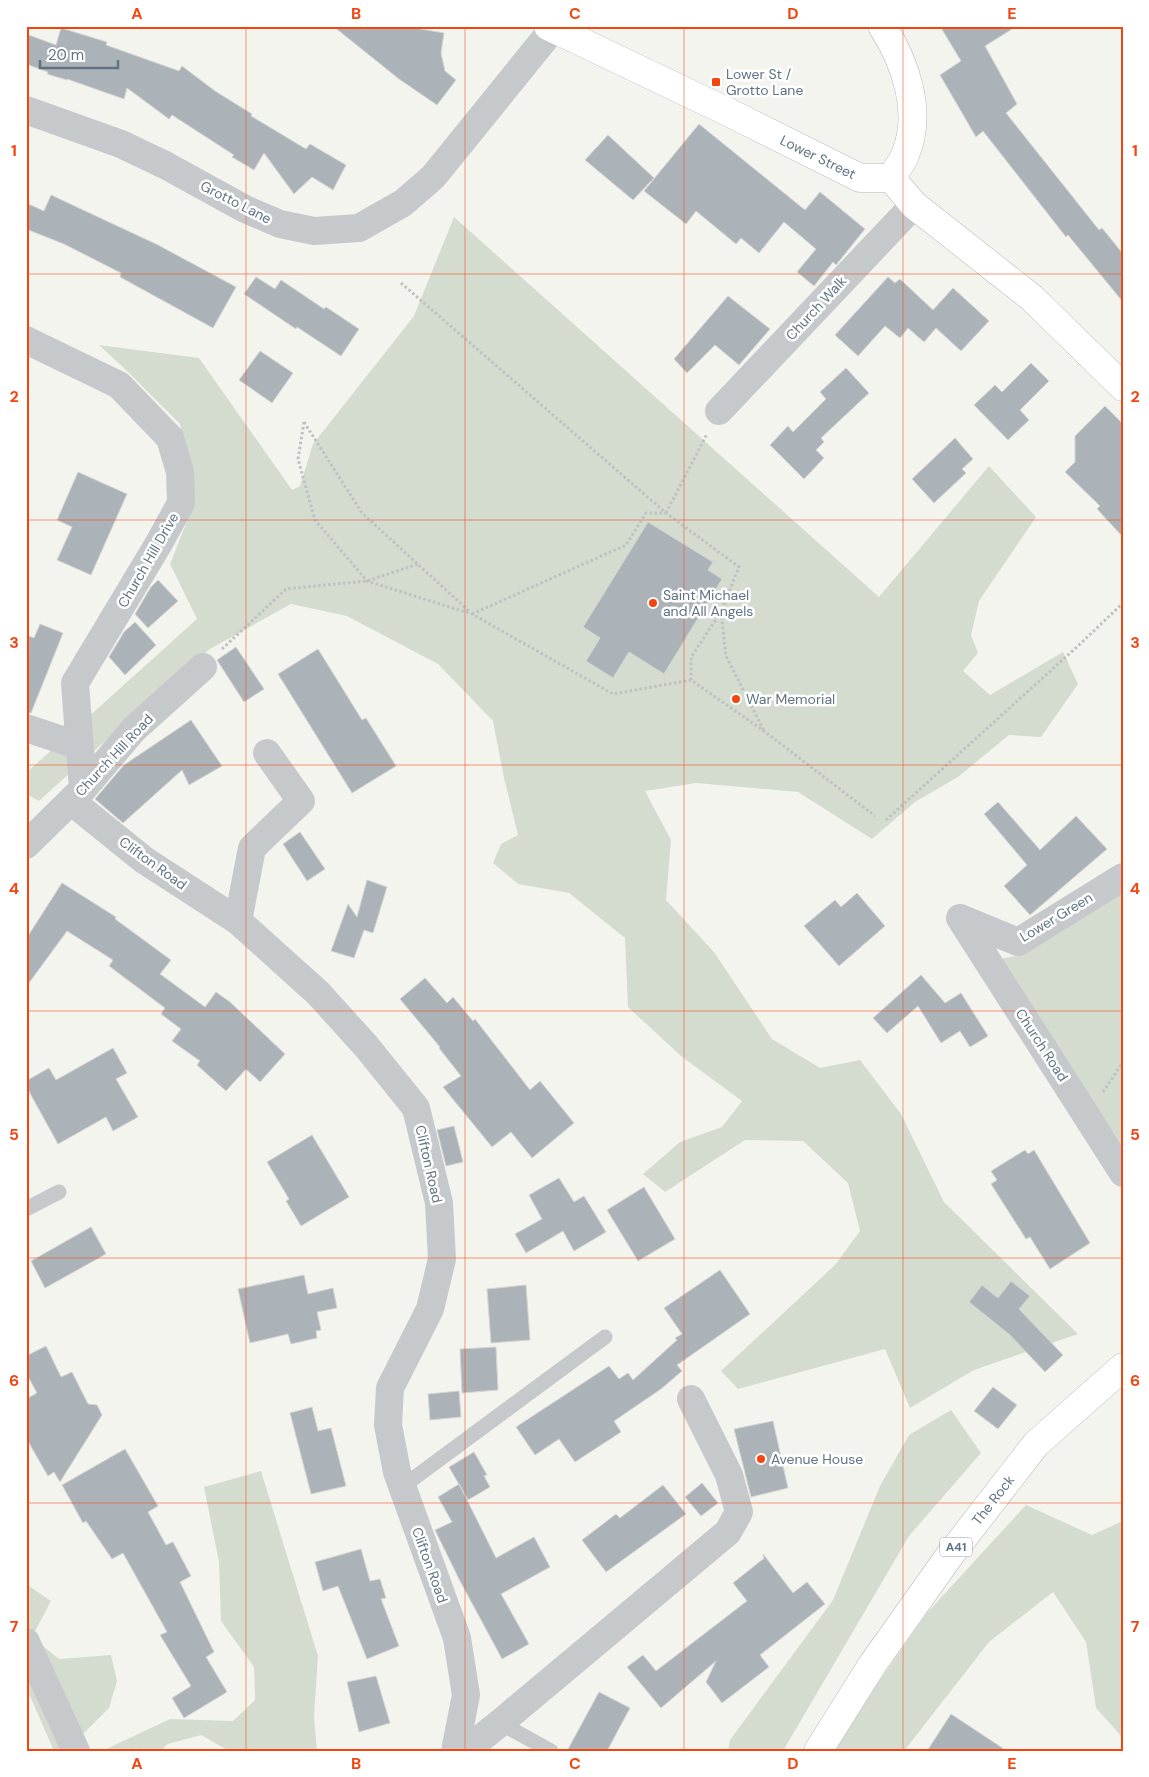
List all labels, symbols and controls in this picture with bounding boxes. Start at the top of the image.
text: A [131,3,143,24]
text: B [351,3,361,24]
text: C [569,3,581,24]
text: D [787,3,799,24]
text: E [1007,3,1017,24]
scale bar [40,38,118,70]
text: 20 m [48,45,84,65]
place label: Lower St / Grotto Lane [726,65,803,99]
marker: Lower St / Grotto Lane [710,76,722,88]
street label: Lower Street [777,131,859,183]
text: 1 [11,140,17,161]
text: 1 [1132,140,1138,161]
street label: Grotto Lane [197,176,275,228]
street label: Church Walk [782,272,850,344]
text: 2 [9,386,19,407]
text: 2 [1130,386,1140,407]
street label: Church Hill Drive [113,509,183,611]
place label: Saint Michael and All Angels [663,586,753,620]
marker: Saint Michael and All Angels [647,597,659,609]
text: 3 [9,632,19,653]
text: 3 [1130,632,1140,653]
place label: War Memorial [746,690,835,708]
marker: War Memorial [730,693,742,705]
street label: Church Hill Road [71,710,157,800]
street label: Clifton Road [116,832,190,894]
text: 4 [9,878,19,899]
text: 4 [1130,878,1140,899]
street label: Lower Green [1016,888,1096,946]
street label: Church Road [1012,1005,1072,1085]
street label: Clifton Road [411,1123,447,1205]
text: 5 [9,1124,19,1145]
text: 5 [1130,1124,1140,1145]
text: 6 [9,1370,19,1391]
text: 6 [1130,1370,1140,1391]
place label: Avenue House [771,1450,863,1468]
marker: Avenue House [755,1453,767,1465]
street label: The Rock [968,1471,1018,1529]
street label: Clifton Road [408,1525,452,1605]
road number: A41 [940,1538,972,1556]
text: 7 [10,1616,19,1637]
text: 7 [1131,1616,1140,1637]
text: A [131,1753,143,1774]
text: B [351,1753,361,1774]
text: C [569,1753,581,1774]
text: D [787,1753,799,1774]
text: E [1007,1753,1017,1774]

